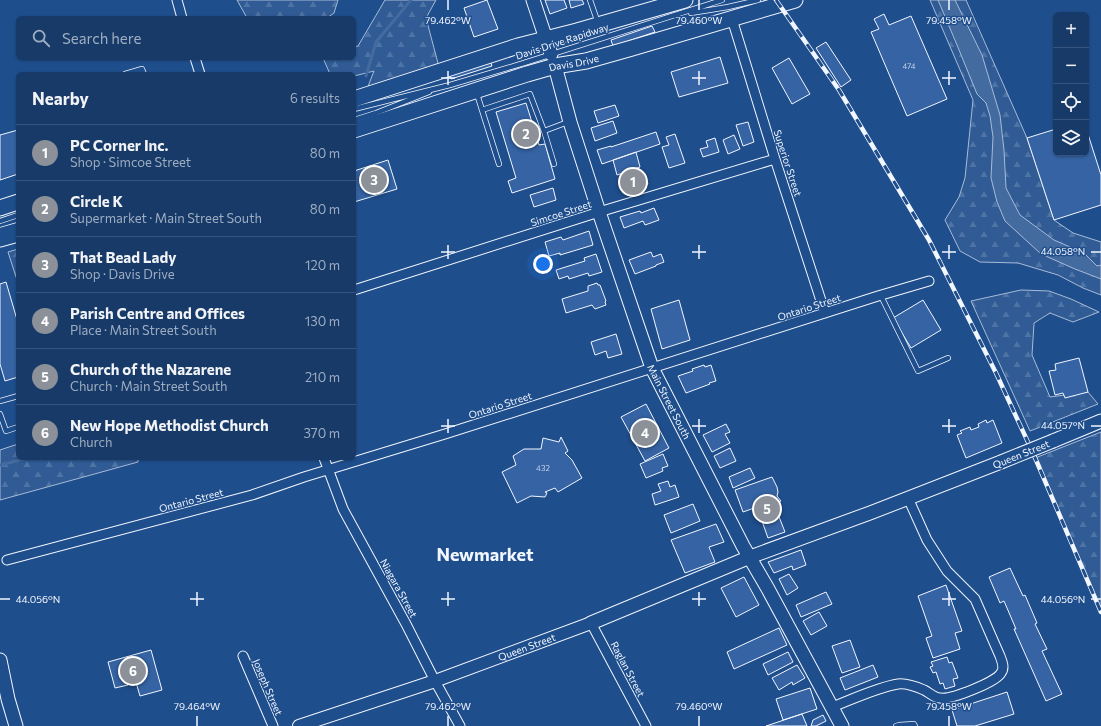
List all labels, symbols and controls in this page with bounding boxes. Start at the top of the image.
map controls [1053,12,1089,156]
button: + [1053,12,1089,48]
text: 79.462°W [425,14,471,26]
text: 79.460°W [676,14,722,26]
text: 79.458°W [926,14,972,26]
search box [16,16,356,60]
street label: Davis Drive Rapidway [514,20,610,62]
icon: search [30,27,52,49]
text: Search here [62,29,141,47]
button: − [1053,48,1089,84]
street label: Davis Drive [548,51,600,75]
house number: 474 [902,61,916,71]
button: locate [1053,84,1089,120]
text: Nearby [32,88,89,109]
text: 6 results [290,90,340,106]
pin: 2 [513,119,539,149]
button: layers [1053,120,1089,156]
street label: Superior Street [772,128,804,198]
text: PC Corner Inc. [70,136,169,154]
text: 1 [42,145,48,161]
text: 80 m [310,145,340,161]
text: Shop · Simcoe Street [70,154,191,170]
pin: 3 [361,165,387,195]
pin: 1 [620,167,646,197]
text: Circle K [70,192,123,210]
street label: Simcoe Street [529,197,593,229]
text: 2 [41,201,49,217]
text: 80 m [310,201,340,217]
text: Supermarket · Main Street South [70,210,262,226]
text: 44.058°N [1041,245,1085,257]
text: That Bead Lady [70,248,176,266]
your location [533,254,553,274]
text: 3 [41,257,49,273]
text: 120 m [305,257,340,273]
text: Shop · Davis Drive [70,266,175,282]
street label: Ontario Street [776,291,842,323]
text: Parish Centre and Offices [70,304,245,322]
text: 4 [41,313,49,329]
text: 130 m [305,313,340,329]
text: Place · Main Street South [70,322,217,338]
text: Church of the Nazarene [70,360,231,378]
street label: Main Street South [645,362,693,441]
text: 5 [41,369,49,385]
text: 210 m [305,369,340,385]
text: Church · Main Street South [70,378,228,394]
street label: Ontario Street [467,389,533,421]
text: New Hope Methodist Church [70,416,269,434]
pin: 4 [632,418,658,448]
text: 44.057°N [1041,419,1085,431]
text: 6 [41,425,49,441]
text: 370 m [303,425,340,441]
text: Church [70,434,112,450]
street label: Queen Street [991,437,1051,471]
house number: 432 [536,463,550,473]
street label: Ontario Street [158,486,224,514]
pin: 5 [754,494,780,524]
district label: Newmarket [436,543,534,565]
street label: Niagara Street [378,557,420,619]
text: 44.056°N [16,593,60,605]
text: 44.056°N [1041,593,1085,605]
street label: Queen Street [496,631,557,663]
street label: Raglan Street [608,639,648,699]
pin: 6 [120,656,146,686]
street label: Joseph Street [251,657,285,717]
text: 79.464°W [174,700,220,712]
text: 79.462°W [425,700,471,712]
text: 79.460°W [676,700,722,712]
text: 79.458°W [926,700,972,712]

